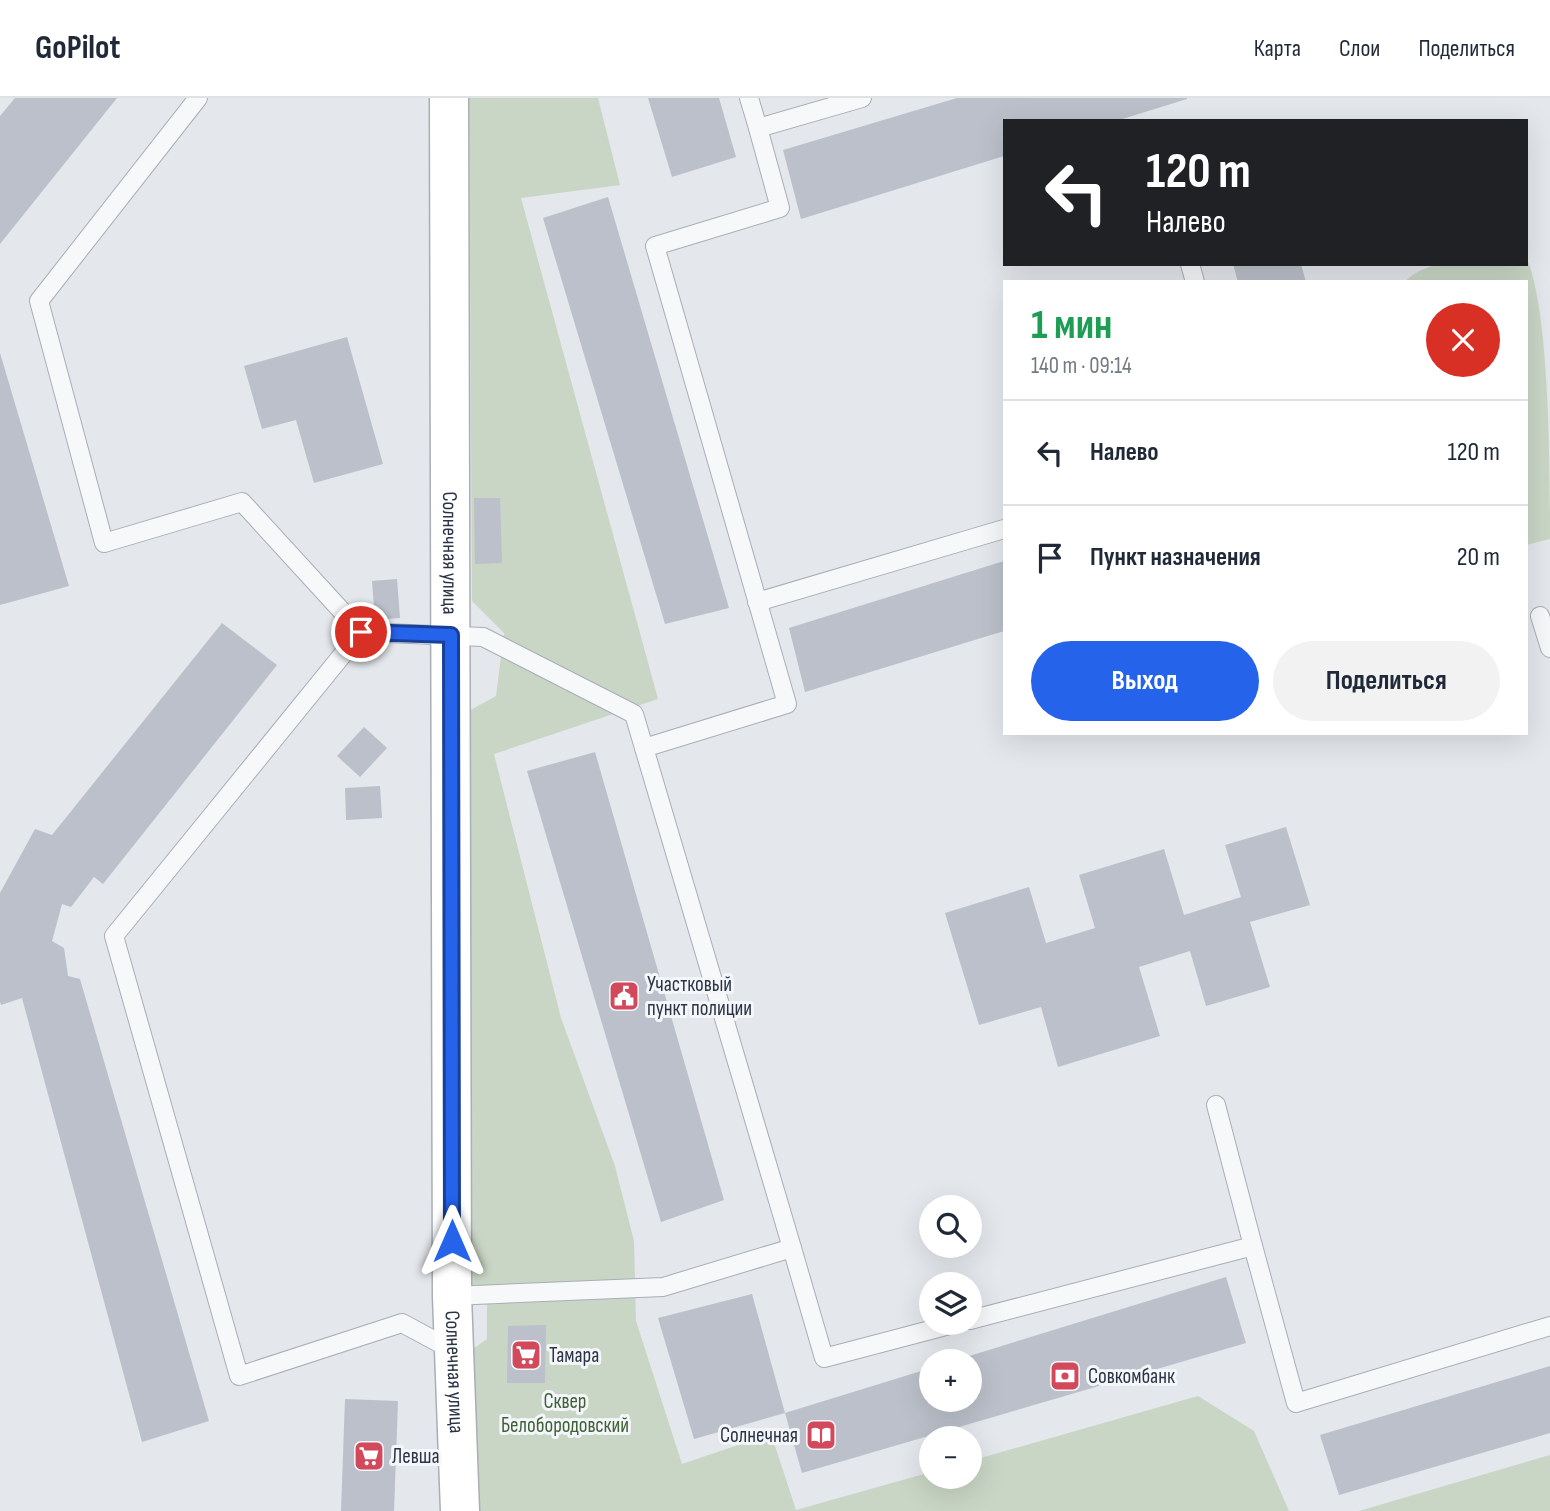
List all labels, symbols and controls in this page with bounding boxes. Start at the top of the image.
text: GoPilot [35,28,120,68]
text: Карта [1254,34,1301,63]
text: Слои [1339,34,1380,63]
text: Поделиться [1418,34,1515,63]
text: 120 m [1146,143,1251,202]
icon: left [1031,147,1122,238]
text: Налево [1146,203,1226,242]
text: 1 мин [1031,300,1112,351]
button: close [1426,303,1500,377]
text: 140 m · 09:14 [1031,352,1132,380]
icon: left [1031,434,1069,472]
text: Налево [1090,437,1159,468]
text: 120 m [1447,437,1500,468]
street label: Солнечная улица [437,491,462,615]
icon: arrive [1031,539,1069,577]
text: Пункт назначения [1090,542,1261,573]
text: 20 m [1457,542,1500,573]
pin [331,602,391,662]
icon: arrive [342,613,380,651]
button: Выход [1031,641,1259,721]
button: Поделиться [1273,641,1500,721]
place label: Участковый пункт полиции [647,972,752,1021]
public building icon: Участковый пункт полиции [607,979,641,1013]
map controls [919,1195,982,1489]
button: search [919,1195,982,1258]
position arrow [415,1204,489,1278]
button: layers [919,1272,982,1335]
street label: Солнечная улица [440,1310,469,1434]
supermarket icon: Тамара [509,1338,543,1372]
place label: Тамара [549,1343,599,1368]
button: + [919,1349,982,1412]
bank icon: Совкомбанк [1048,1359,1082,1393]
place label: Совкомбанк [1088,1364,1175,1389]
park label: Сквер Белобородовский [501,1389,629,1438]
library icon: Солнечная [804,1418,838,1452]
place label: Солнечная [720,1423,798,1448]
button: − [919,1426,982,1489]
supermarket icon: Левша [352,1439,386,1473]
place label: Левша [392,1444,440,1469]

